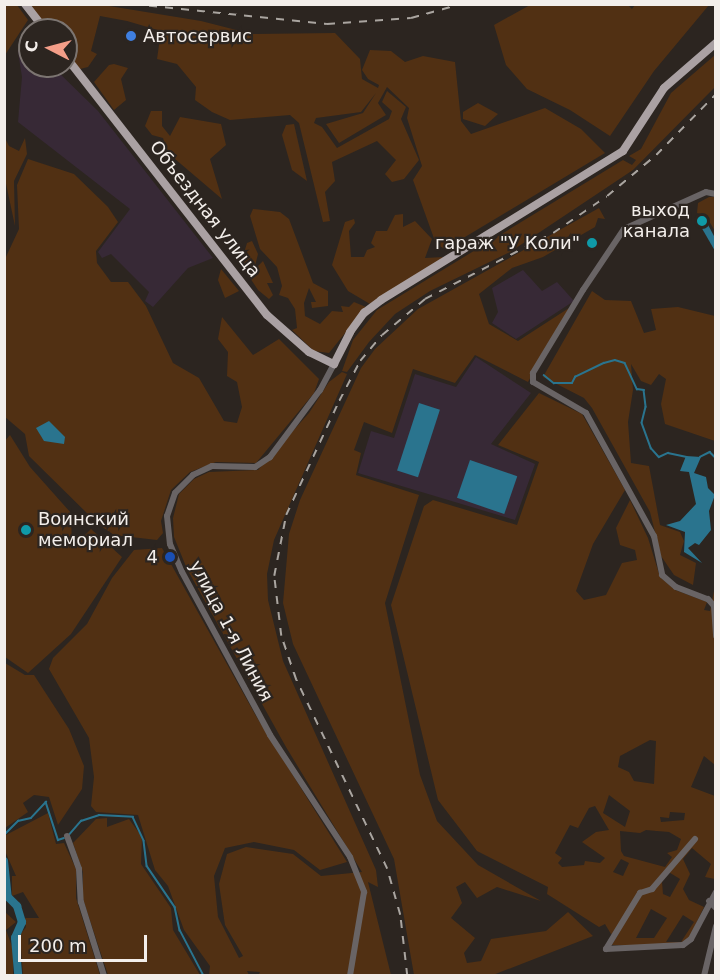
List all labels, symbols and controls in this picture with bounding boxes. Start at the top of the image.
north arrow [18,18,78,78]
place label: Автосервис [143,25,252,47]
marker: Автосервис [124,29,138,43]
text: С [22,39,42,53]
street label: Объездная улица [145,136,265,282]
place label: выход канала [623,200,690,242]
marker: выход канала [695,214,709,228]
place label: гараж "У Коли" [435,232,580,254]
marker: гараж "У Коли" [585,236,599,250]
place label: Воинский мемориал [38,509,133,552]
marker: Воинский мемориал [19,523,33,537]
place label: 4 [147,546,158,568]
marker: 4 [163,550,177,564]
street label: улица 1-я Линия [185,557,277,705]
scale bar [21,923,150,961]
text: 200 m [29,935,87,956]

